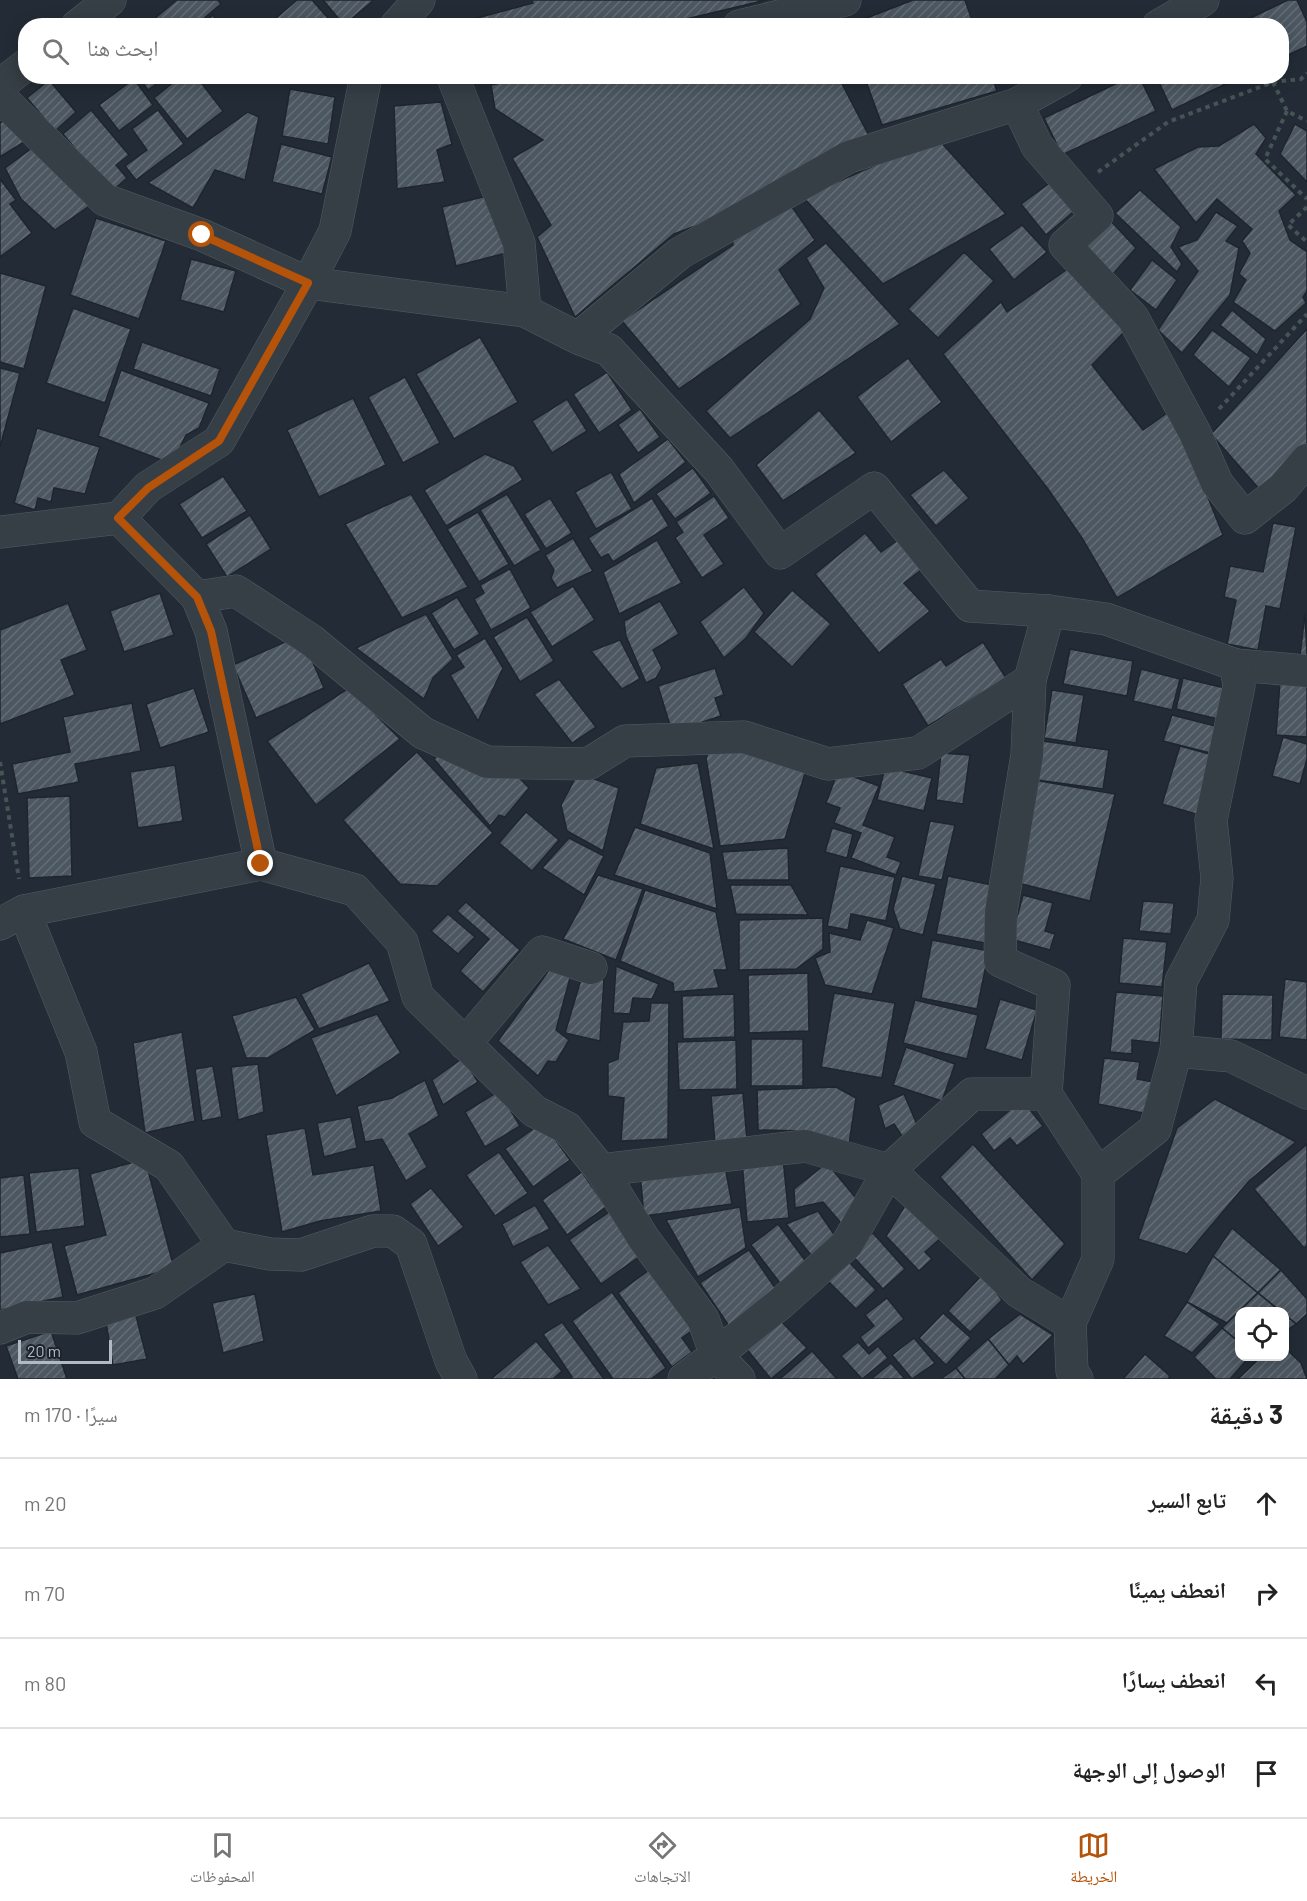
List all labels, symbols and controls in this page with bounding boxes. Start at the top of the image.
search box [18,18,1289,84]
text: ابحث هنا [87,34,158,60]
icon: search [39,35,72,68]
route start [188,221,214,247]
route end [247,850,273,876]
map controls [1235,1307,1289,1361]
button: locate [1235,1307,1289,1361]
scale bar [18,1337,112,1364]
text: 20 m [27,1341,61,1360]
text: 3 دقيقة [1209,1398,1283,1429]
text: سيرًا · 170 m [24,1402,118,1426]
text: تابع السير [1148,1486,1226,1512]
icon: ahead [1250,1487,1283,1520]
text: 20 m [24,1491,67,1515]
text: انعطف يمينًا [1128,1576,1226,1602]
icon: right [1250,1577,1283,1610]
text: 70 m [24,1581,65,1605]
text: انعطف يسارًا [1122,1666,1226,1692]
icon: left [1250,1667,1283,1700]
text: 80 m [24,1671,66,1695]
text: الوصول إلى الوجهة [1073,1756,1226,1782]
icon: arrive [1250,1757,1283,1790]
tab: المحفوظات [190,1829,255,1892]
tab: الاتجاهات [634,1829,691,1892]
tab: الخريطة [1070,1829,1117,1892]

